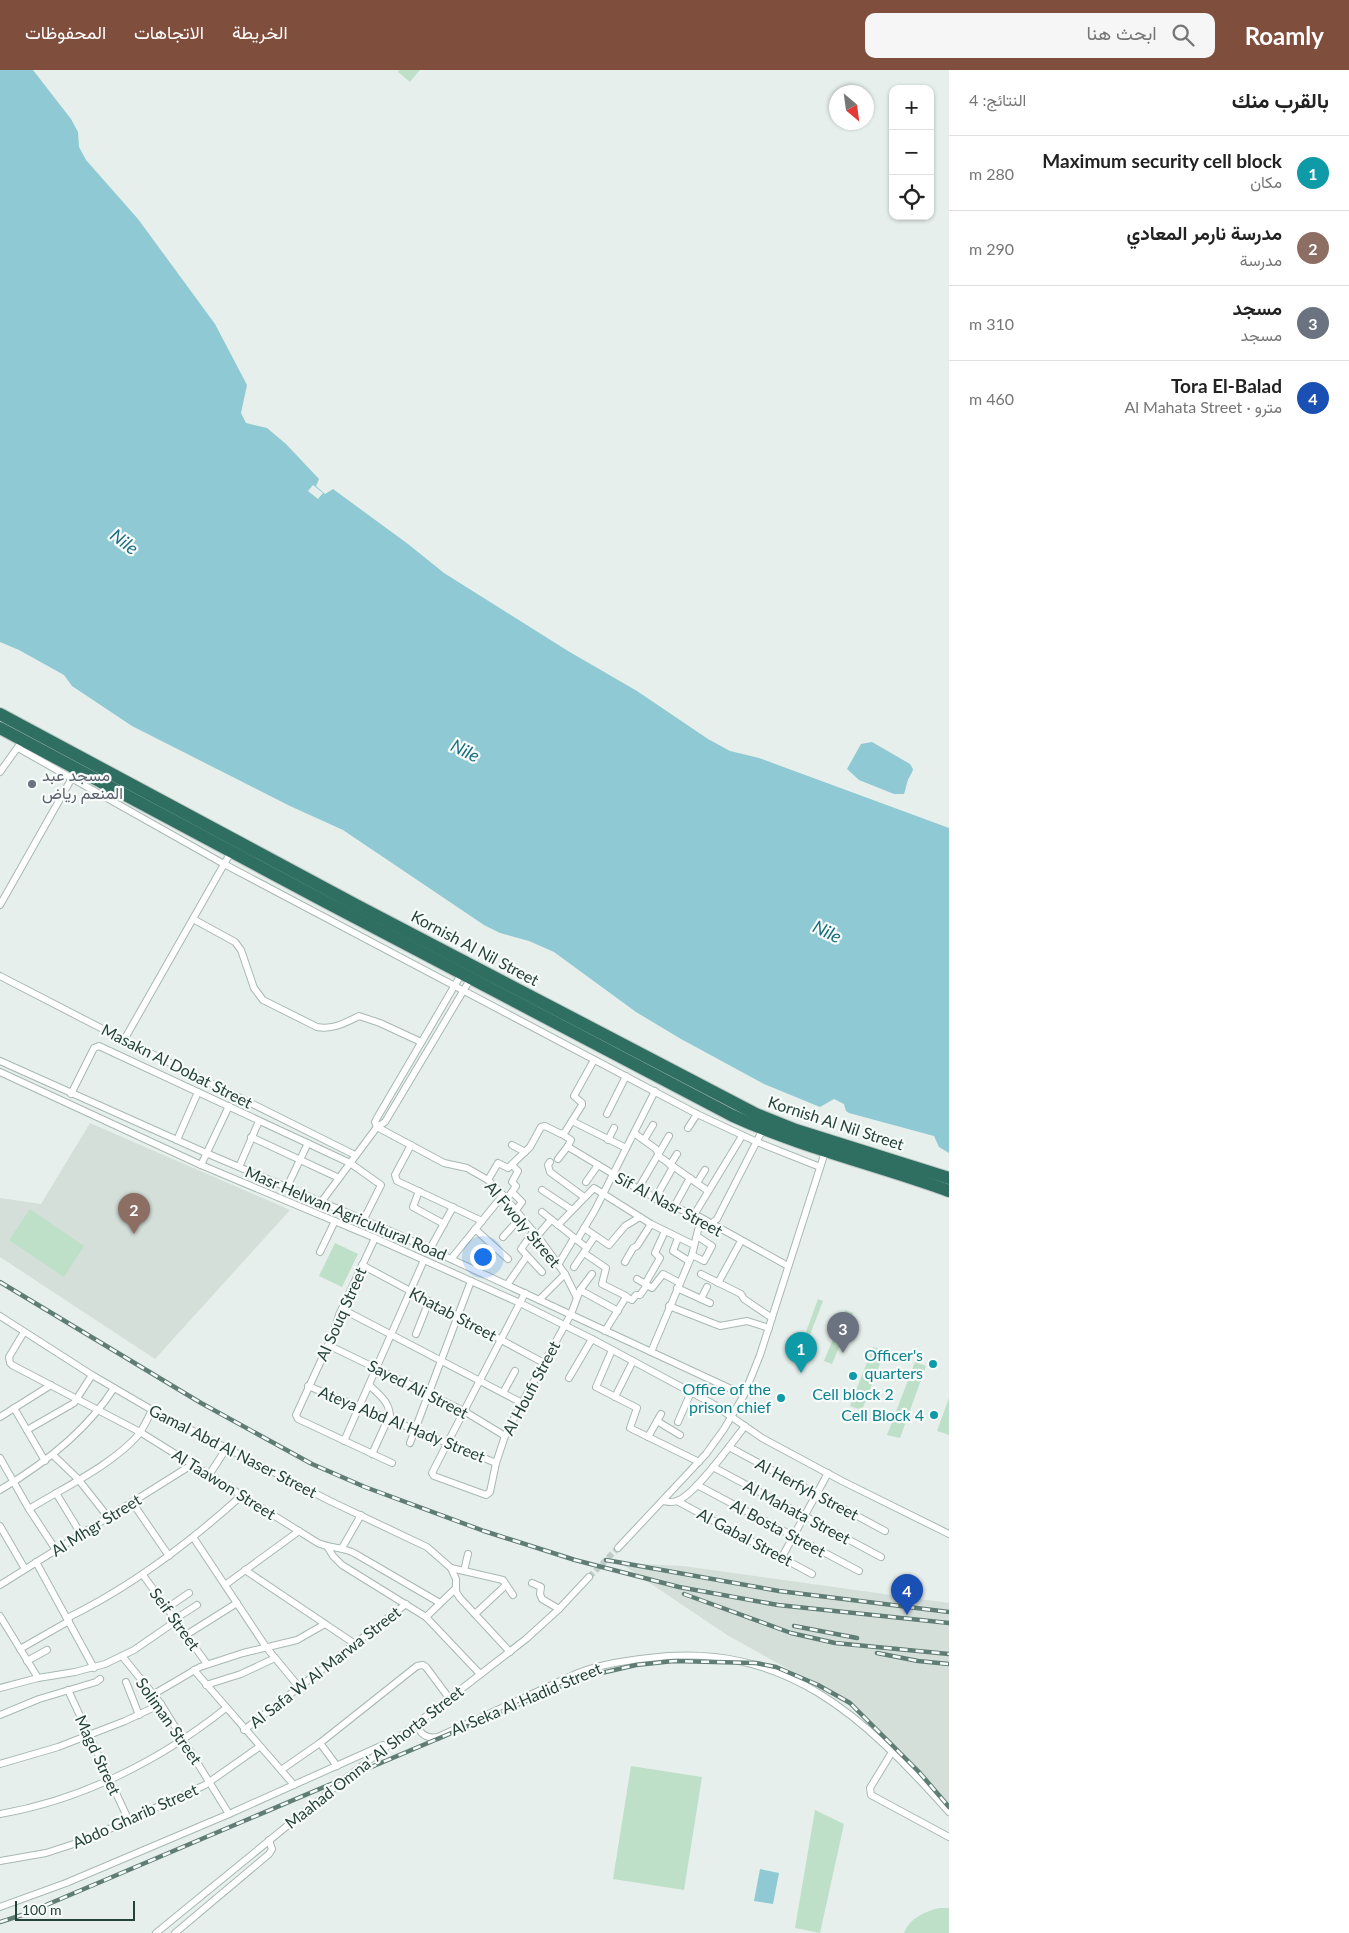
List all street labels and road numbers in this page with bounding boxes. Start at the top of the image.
street label: Kornish Al Nil Street [408,906,542,989]
street label: Masakn Al Dobat Street [99,1019,256,1112]
street label: Kornish Al Nil Street [766,1092,907,1154]
street label: Masr Helwan Agricultural Road [243,1161,450,1264]
street label: Sif Al Nasr Street [612,1167,726,1240]
street label: Al Fwoly Street [482,1177,565,1271]
street label: Al Souq Street [311,1264,370,1364]
street label: Khatab Street [406,1283,500,1345]
street label: Al Houfi Street [498,1337,563,1438]
street label: Sayed Ali Street [365,1355,472,1422]
street label: Ateya Abd Al Hady Street [316,1381,488,1466]
street label: Gamal Abd Al Naser Street [146,1400,321,1501]
street label: Al Taawon Street [169,1444,280,1523]
street label: Al Herfyh Street [752,1453,862,1524]
street label: Al Mahata Street [741,1475,854,1548]
street label: Al Mhgr Street [47,1489,144,1560]
street label: Al Bosta Street [728,1495,829,1561]
street label: Al Gabal Street [694,1503,796,1570]
street label: Seif Street [146,1584,205,1654]
street label: Al Safa W Al Marwa Street [246,1602,404,1731]
street label: Al Seka Al Hadid Street [448,1658,604,1739]
street label: Soliman Street [132,1674,206,1768]
street label: Maahad Omna' Al Shorta Street [281,1681,467,1832]
street label: Magd Street [72,1712,125,1798]
street label: Abdo Gharib Street [69,1779,201,1852]

